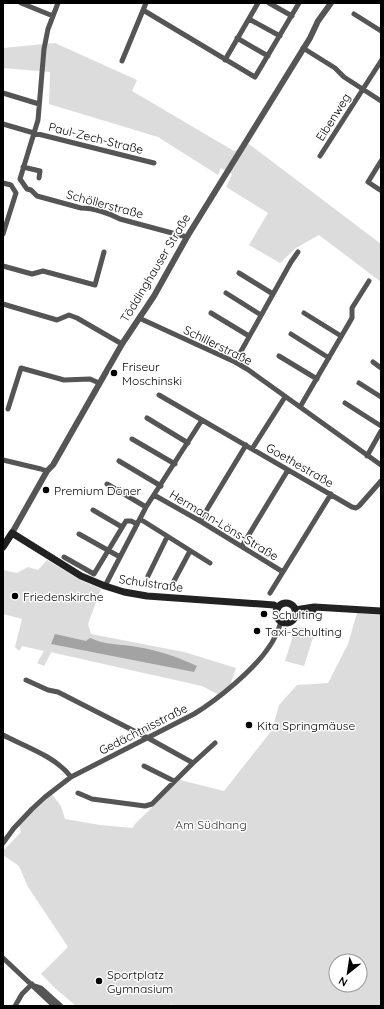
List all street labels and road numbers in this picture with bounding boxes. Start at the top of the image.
street label: Eibenweg [312,90,354,144]
street label: Paul-Zech-Straße [47,119,145,157]
street label: Schöllerstraße [65,186,145,222]
street label: Töddinghauser Straße [117,211,193,325]
street label: Schillerstraße [181,322,255,368]
street label: Goethestraße [264,440,337,490]
street label: Hermann-Löns-Straße [167,487,281,564]
street label: Schulstraße [118,571,184,595]
street label: Gedächtnisstraße [96,700,190,758]

